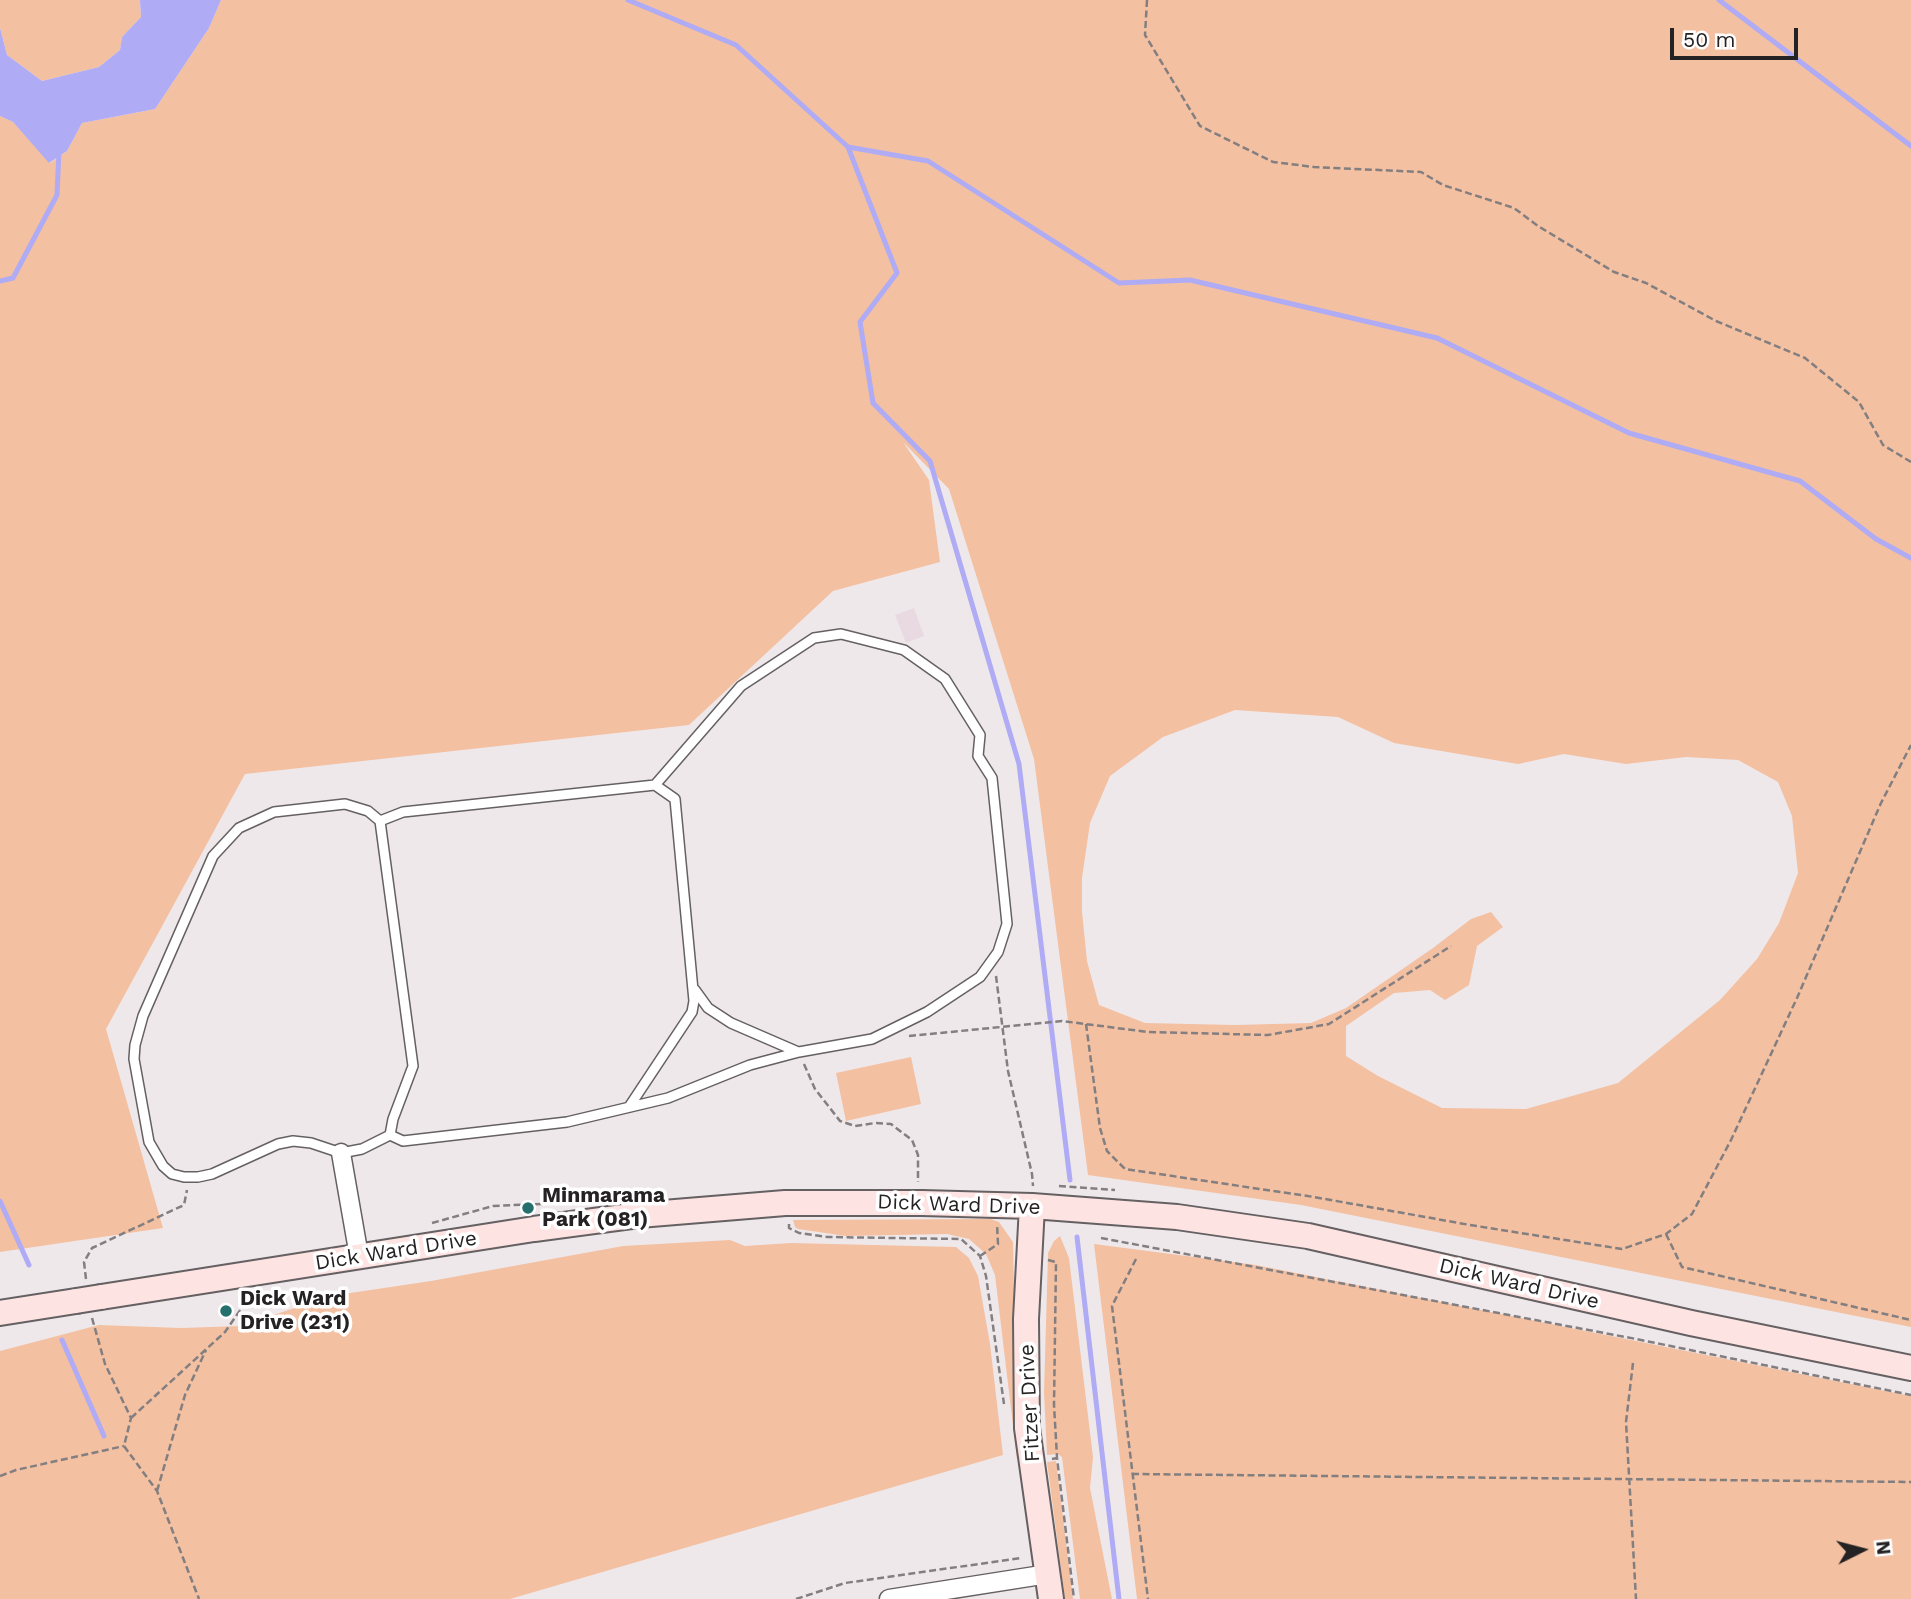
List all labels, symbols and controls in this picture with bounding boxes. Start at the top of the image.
scale bar [1673,14,1801,58]
text: 50 m [1683,27,1735,52]
place label: Minmarama Park (081) [542,1183,665,1233]
street label: Dick Ward Drive [877,1190,1041,1220]
marker: Minmarama Park (081) [520,1200,536,1216]
street label: Dick Ward Drive [313,1226,479,1276]
street label: Dick Ward Drive [1437,1253,1601,1315]
place label: Dick Ward Drive (231) [240,1286,350,1336]
marker: Dick Ward Drive (231) [218,1303,234,1319]
street label: Fitzer Drive [1014,1343,1046,1463]
north arrow [1827,1515,1897,1585]
text: N [1871,1540,1896,1556]

